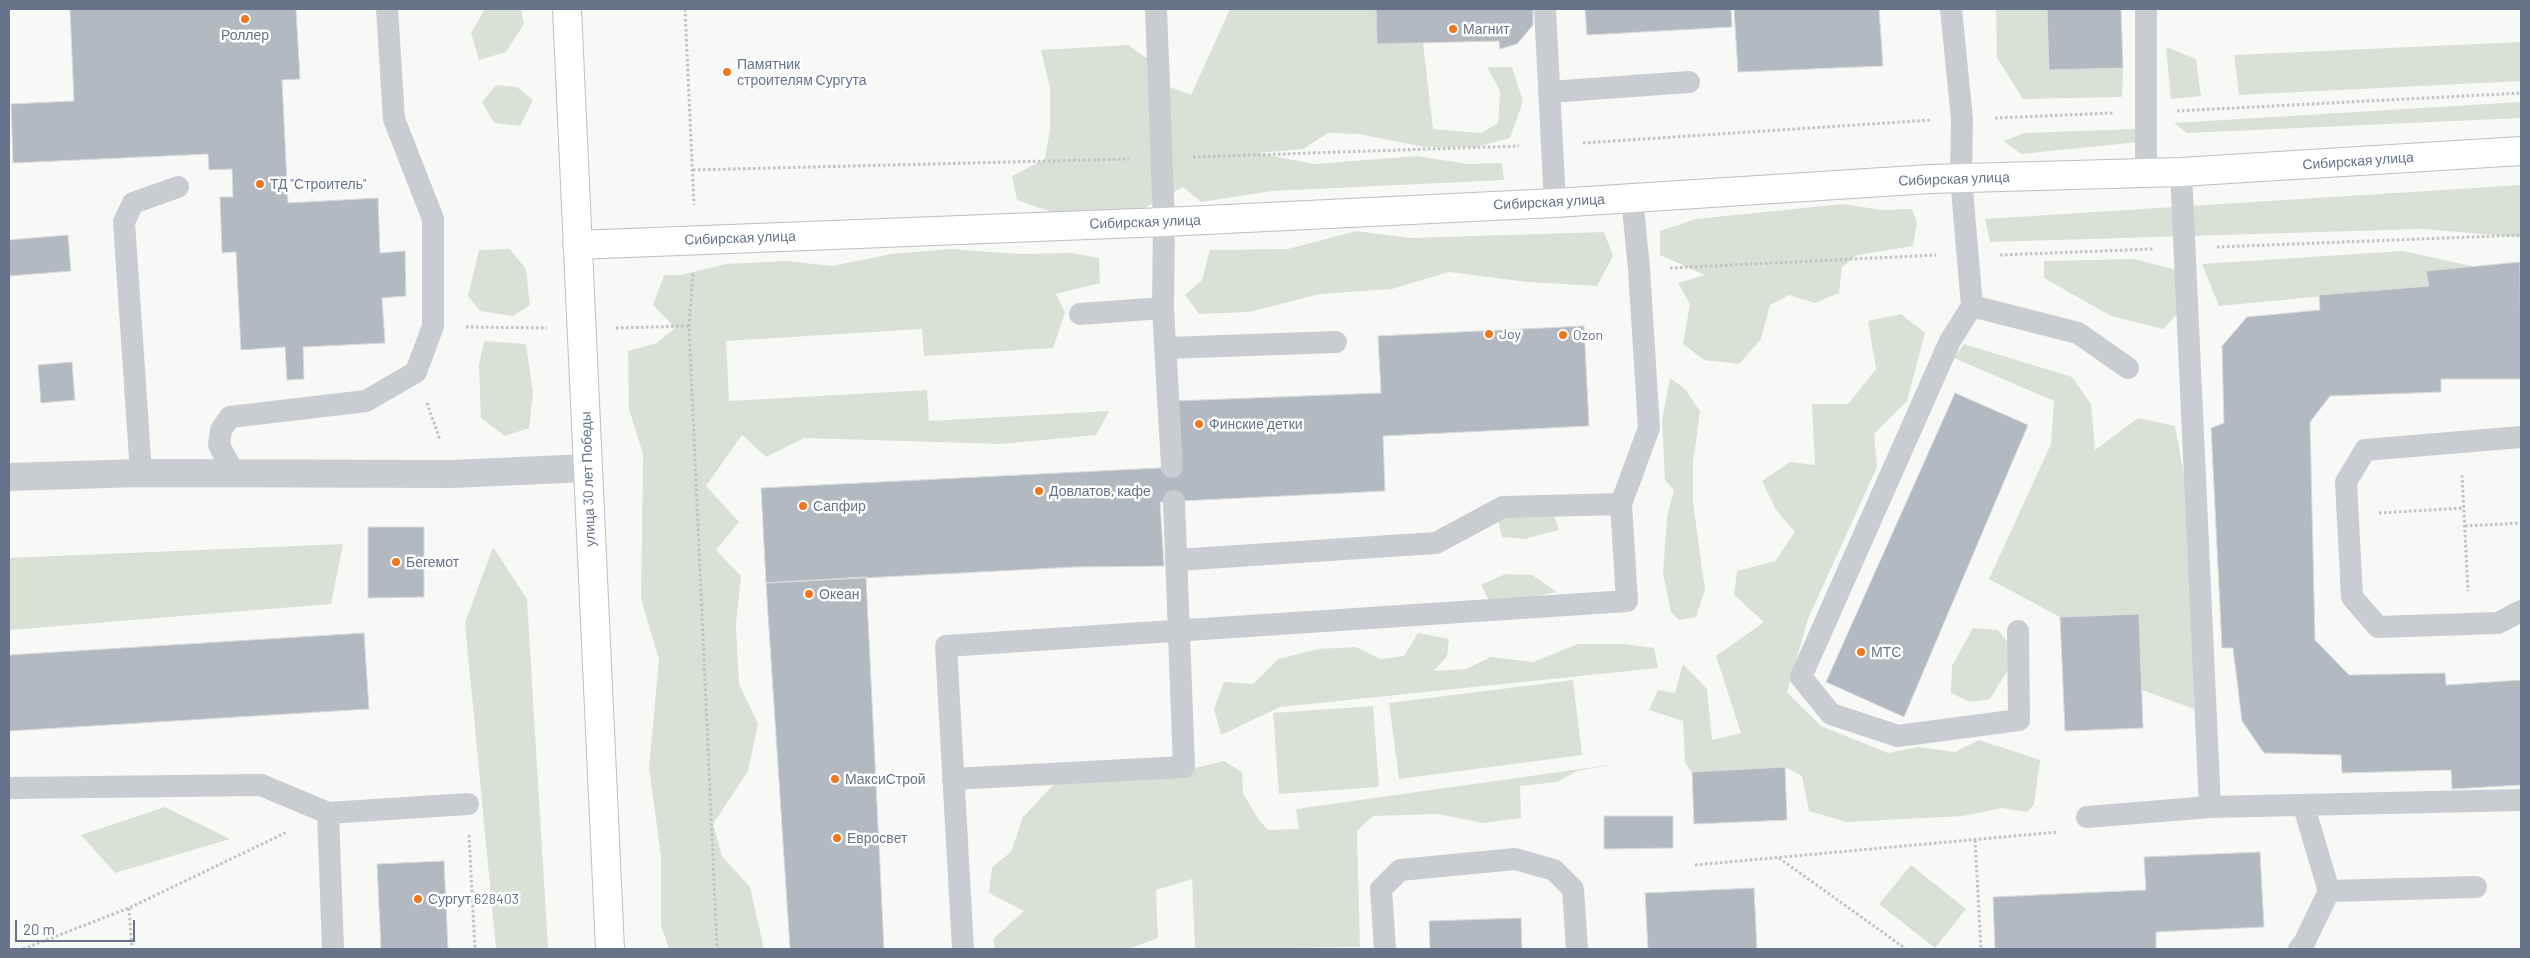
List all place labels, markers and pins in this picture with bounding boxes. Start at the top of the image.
marker: Роллер [239,13,251,25]
place label: Магнит [1463,21,1510,37]
marker: Магнит [1447,23,1459,35]
place label: Роллер [221,27,269,43]
place label: Памятник строителям Сургута [737,56,866,88]
marker: Памятник строителям Сургута [721,66,733,78]
place label: ТД "Строитель" [270,176,367,192]
marker: ТД "Строитель" [254,178,266,190]
place label: Joy [1499,326,1521,342]
place label: Ozon [1573,327,1603,343]
marker: Joy [1483,328,1495,340]
marker: Ozon [1557,329,1569,341]
place label: Финские детки [1209,416,1303,432]
marker: Финские детки [1193,418,1205,430]
place label: Довлатов, кафе [1049,483,1151,499]
marker: Довлатов, кафе [1033,485,1045,497]
place label: Сапфир [813,498,866,514]
marker: Сапфир [797,500,809,512]
place label: Бегемот [406,554,459,570]
marker: Бегемот [390,556,402,568]
place label: Океан [819,586,859,602]
marker: Океан [803,588,815,600]
place label: МТС [1871,644,1901,660]
marker: МТС [1855,646,1867,658]
place label: МаксиСтрой [845,771,926,787]
marker: МаксиСтрой [829,773,841,785]
place label: Евросвет [847,830,907,846]
marker: Евросвет [831,832,843,844]
place label: Сургут 628403 [428,891,519,907]
marker: Сургут 628403 [412,893,424,905]

